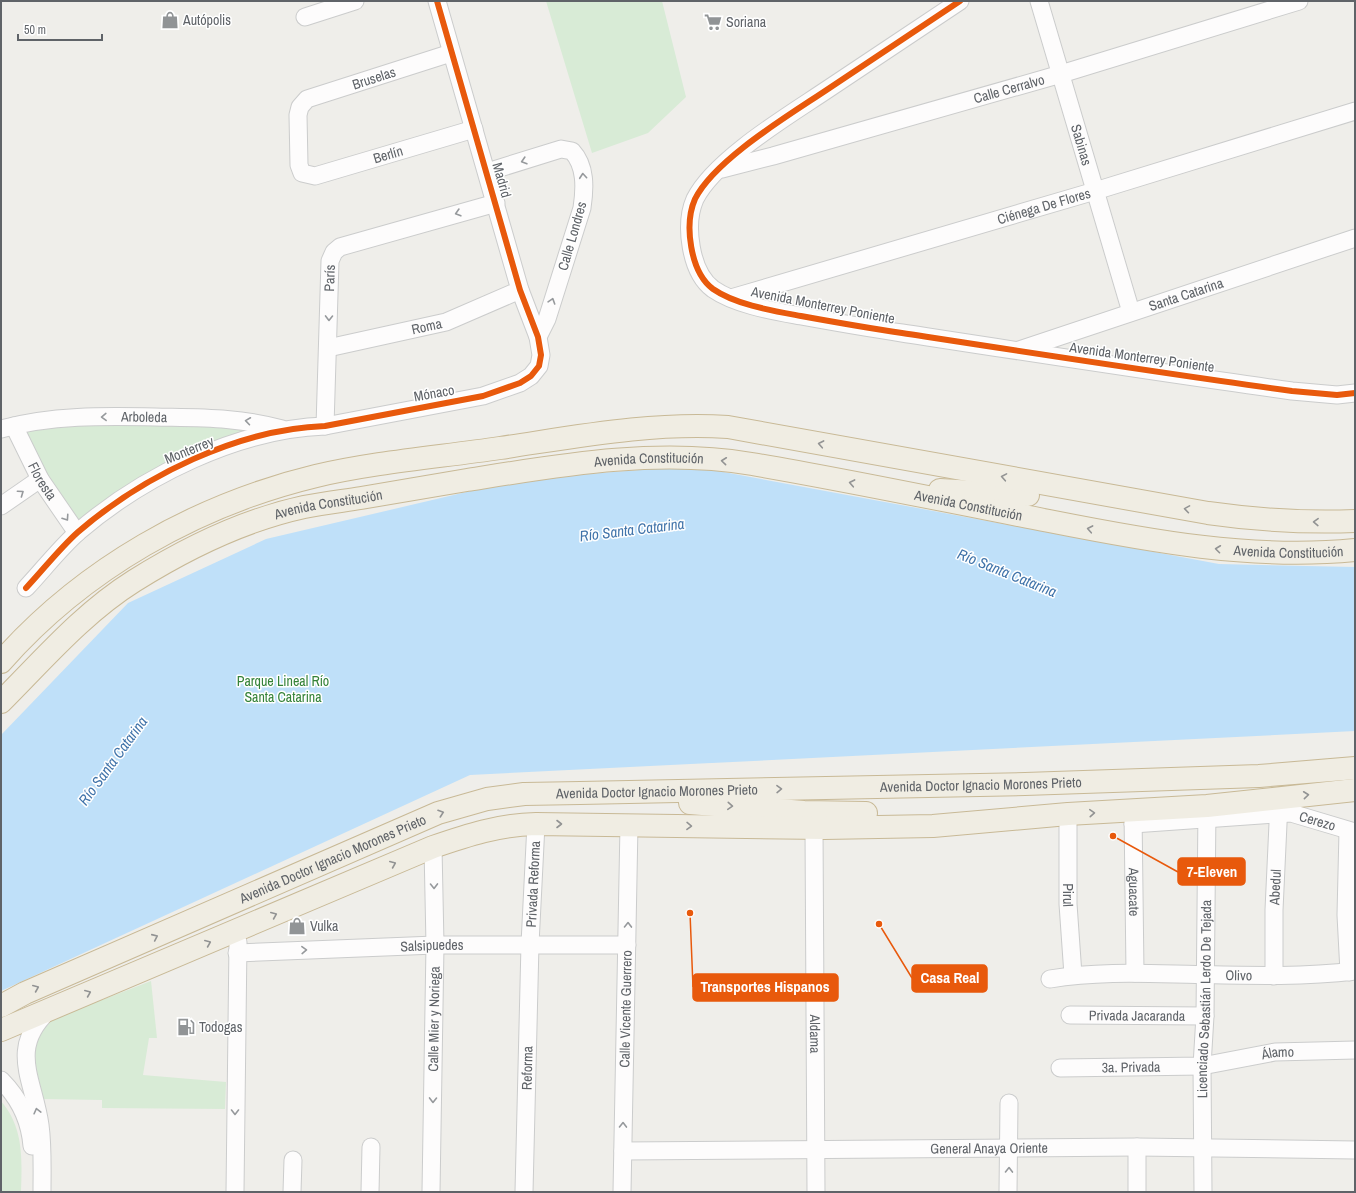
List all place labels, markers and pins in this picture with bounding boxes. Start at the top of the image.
shop icon: Autópolis [160,10,180,30]
place label: Autópolis [182,11,231,29]
supermarket icon: Soriana [703,12,723,32]
place label: Soriana [726,13,767,31]
callout: 7-Eleven [1178,858,1245,885]
shop icon: Vulka [287,916,307,936]
place label: Vulka [310,917,339,935]
callout: Casa Real [912,965,987,992]
callout: Transportes Hispanos [693,974,838,1001]
fuel station icon: Todogas [176,1017,196,1037]
place label: Todogas [199,1018,243,1036]

